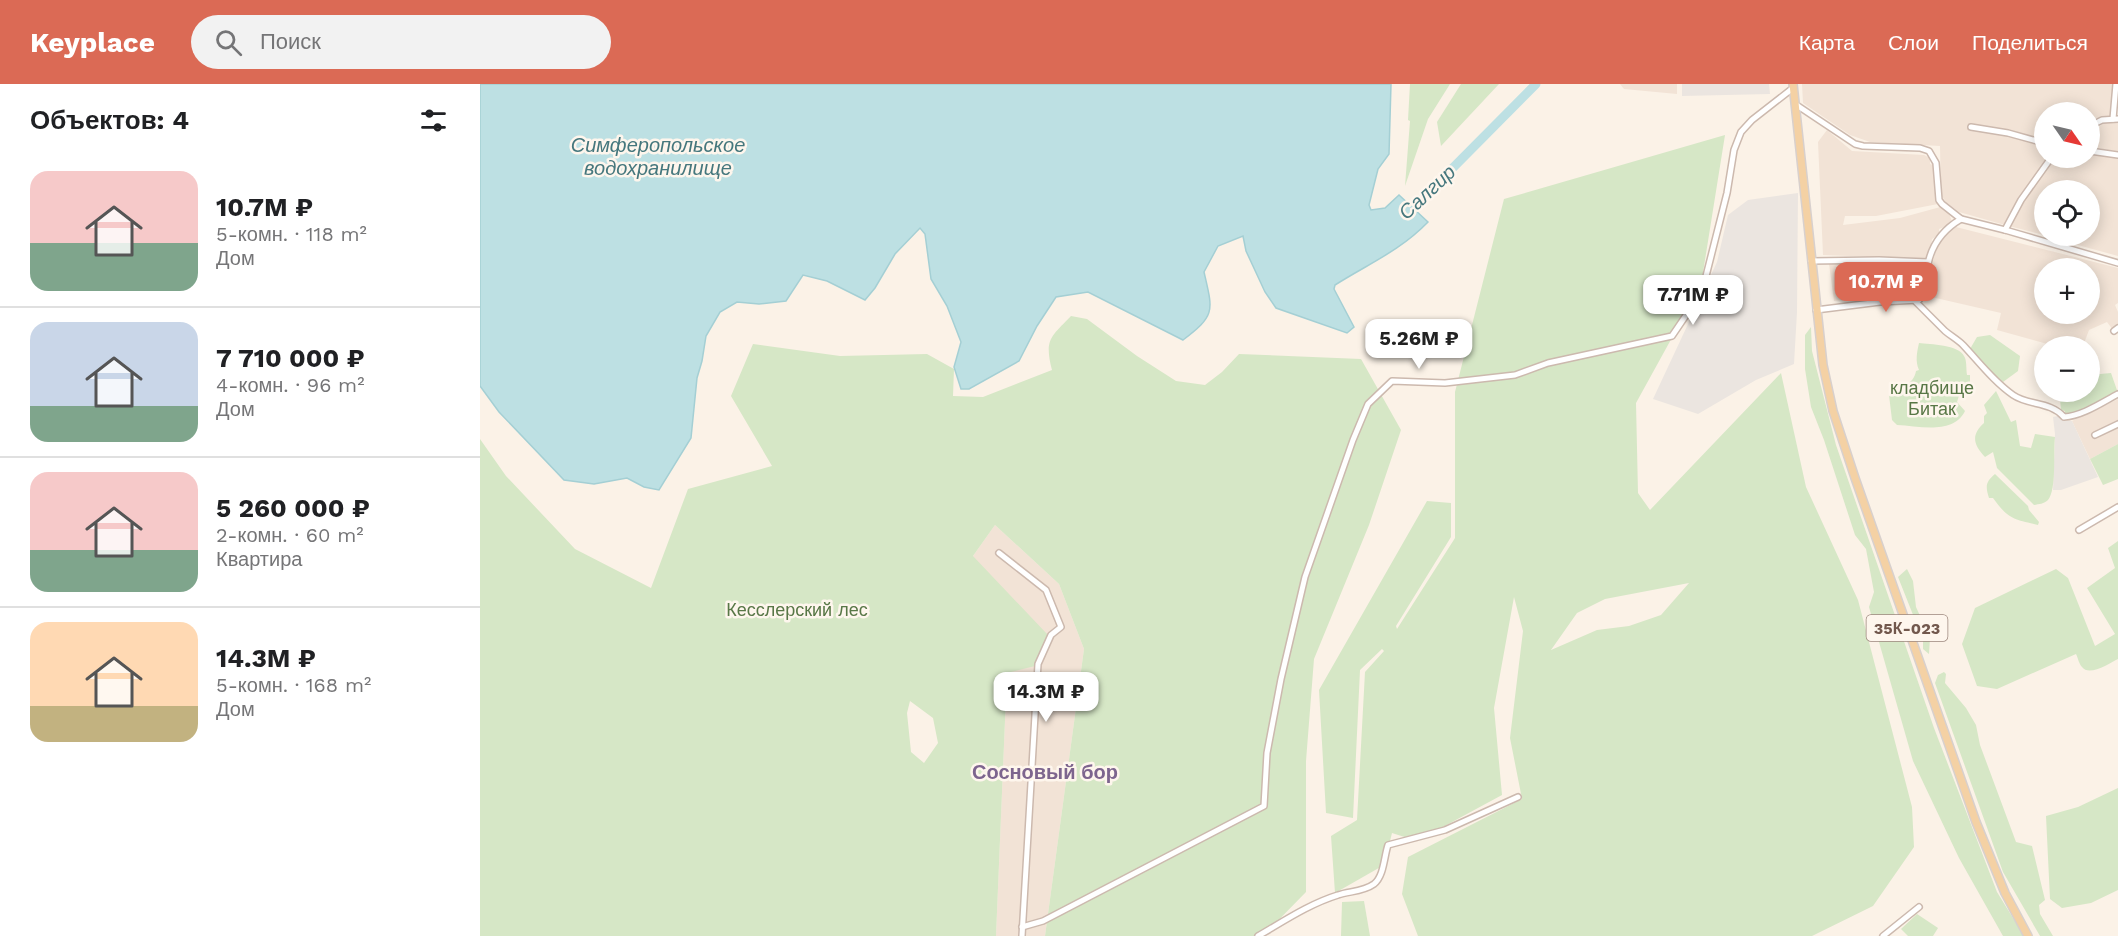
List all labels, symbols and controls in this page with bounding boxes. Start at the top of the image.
search box [191,15,611,69]
text: Keyplace [30,26,155,59]
icon: search [212,26,245,59]
text: Поиск [260,29,321,54]
text: Карта [1799,30,1855,55]
text: Слои [1888,30,1939,55]
text: Поделиться [1972,30,2088,55]
north arrow [2034,102,2100,168]
map controls [2034,102,2100,402]
icon: filters [417,104,450,137]
text: Объектов: 4 [30,105,189,135]
water label: Симферопольское водохранилище [571,133,745,180]
water label: Салгир [1394,160,1460,224]
button: locate [2034,180,2100,246]
text: 10.7M ₽ [216,192,313,222]
icon: home [78,195,150,267]
text: 5-комн. · 118 m² [216,222,367,246]
text: Дом [216,246,255,270]
button: + [2034,258,2100,324]
pin: 10.7M ₽ [1831,262,1941,313]
text: 10.7M ₽ [1849,269,1923,293]
pin: 7.71M ₽ [1638,275,1748,326]
text: 7.71M ₽ [1657,282,1729,306]
pin: 5.26M ₽ [1364,319,1474,370]
text: 5.26M ₽ [1379,326,1459,350]
button: − [2034,336,2100,402]
text: 7 710 000 ₽ [216,343,365,373]
icon: home [78,346,150,418]
text: 4-комн. · 96 m² [216,373,364,397]
park label: кладбище Битак [1890,377,1974,419]
text: Дом [216,397,255,421]
text: 5 260 000 ₽ [216,493,370,523]
icon: home [78,496,150,568]
text: 2-комн. · 60 m² [216,523,364,547]
text: Квартира [216,547,302,571]
park label: Кесслерский лес [726,599,868,620]
road number: 35К-023 [1866,615,1948,641]
text: 14.3M ₽ [216,643,316,673]
icon: home [78,646,150,718]
pin: 14.3M ₽ [991,672,1101,723]
text: 5-комн. · 168 m² [216,673,371,697]
text: 14.3M ₽ [1008,679,1084,703]
text: Дом [216,697,255,721]
district label: Сосновый бор [972,760,1118,784]

